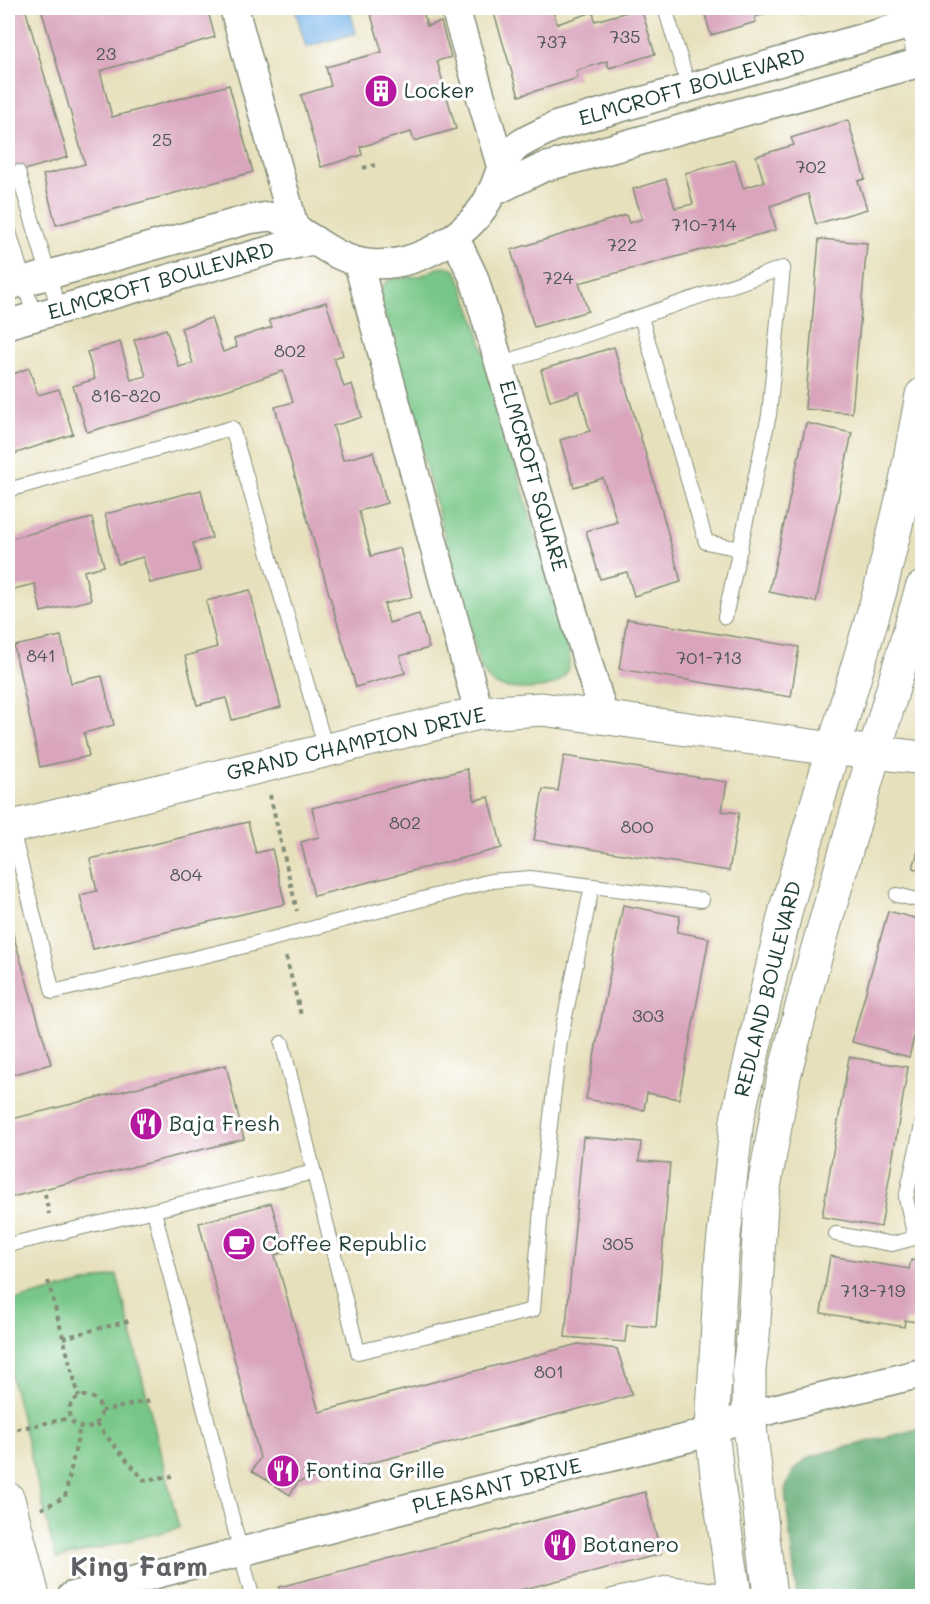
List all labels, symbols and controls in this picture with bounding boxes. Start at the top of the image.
house number: 735 [609,24,641,48]
house number: 737 [537,29,567,53]
street label: ELMCROFT BOULEVARD [575,40,808,131]
house number: 23 [96,41,116,65]
building icon: Locker [363,73,399,109]
place label: Locker [404,76,475,103]
house number: 25 [152,127,172,151]
house number: 702 [795,154,827,178]
house number: 710-714 [671,212,737,236]
house number: 722 [607,232,637,256]
street label: ELMCROFT BOULEVARD [44,234,277,325]
house number: 724 [543,265,574,289]
house number: 802 [274,338,306,362]
street label: ELMCROFT SQUARE [494,377,575,574]
house number: 816-820 [91,383,161,407]
house number: 841 [26,643,56,667]
house number: 701-713 [676,645,742,669]
street label: GRAND CHAMPION DRIVE [224,700,488,785]
house number: 802 [389,810,421,834]
house number: 800 [620,814,654,838]
house number: 804 [170,862,203,886]
street label: REDLAND BOULEVARD [727,878,806,1099]
house number: 303 [632,1003,664,1027]
restaurant icon: Baja Fresh [128,1106,164,1142]
place label: Baja Fresh [169,1109,279,1136]
cafe icon: Coffee Republic [221,1226,257,1262]
place label: Coffee Republic [262,1229,427,1256]
house number: 305 [602,1231,634,1255]
house number: 713-719 [841,1278,906,1302]
house number: 801 [534,1359,564,1383]
street label: PLEASANT DRIVE [409,1450,584,1519]
restaurant icon: Fontina Grille [265,1453,301,1489]
place label: Fontina Grille [306,1456,445,1483]
restaurant icon: Botanero [542,1527,578,1563]
place label: Botanero [583,1530,678,1557]
district label: King Farm [70,1548,208,1583]

